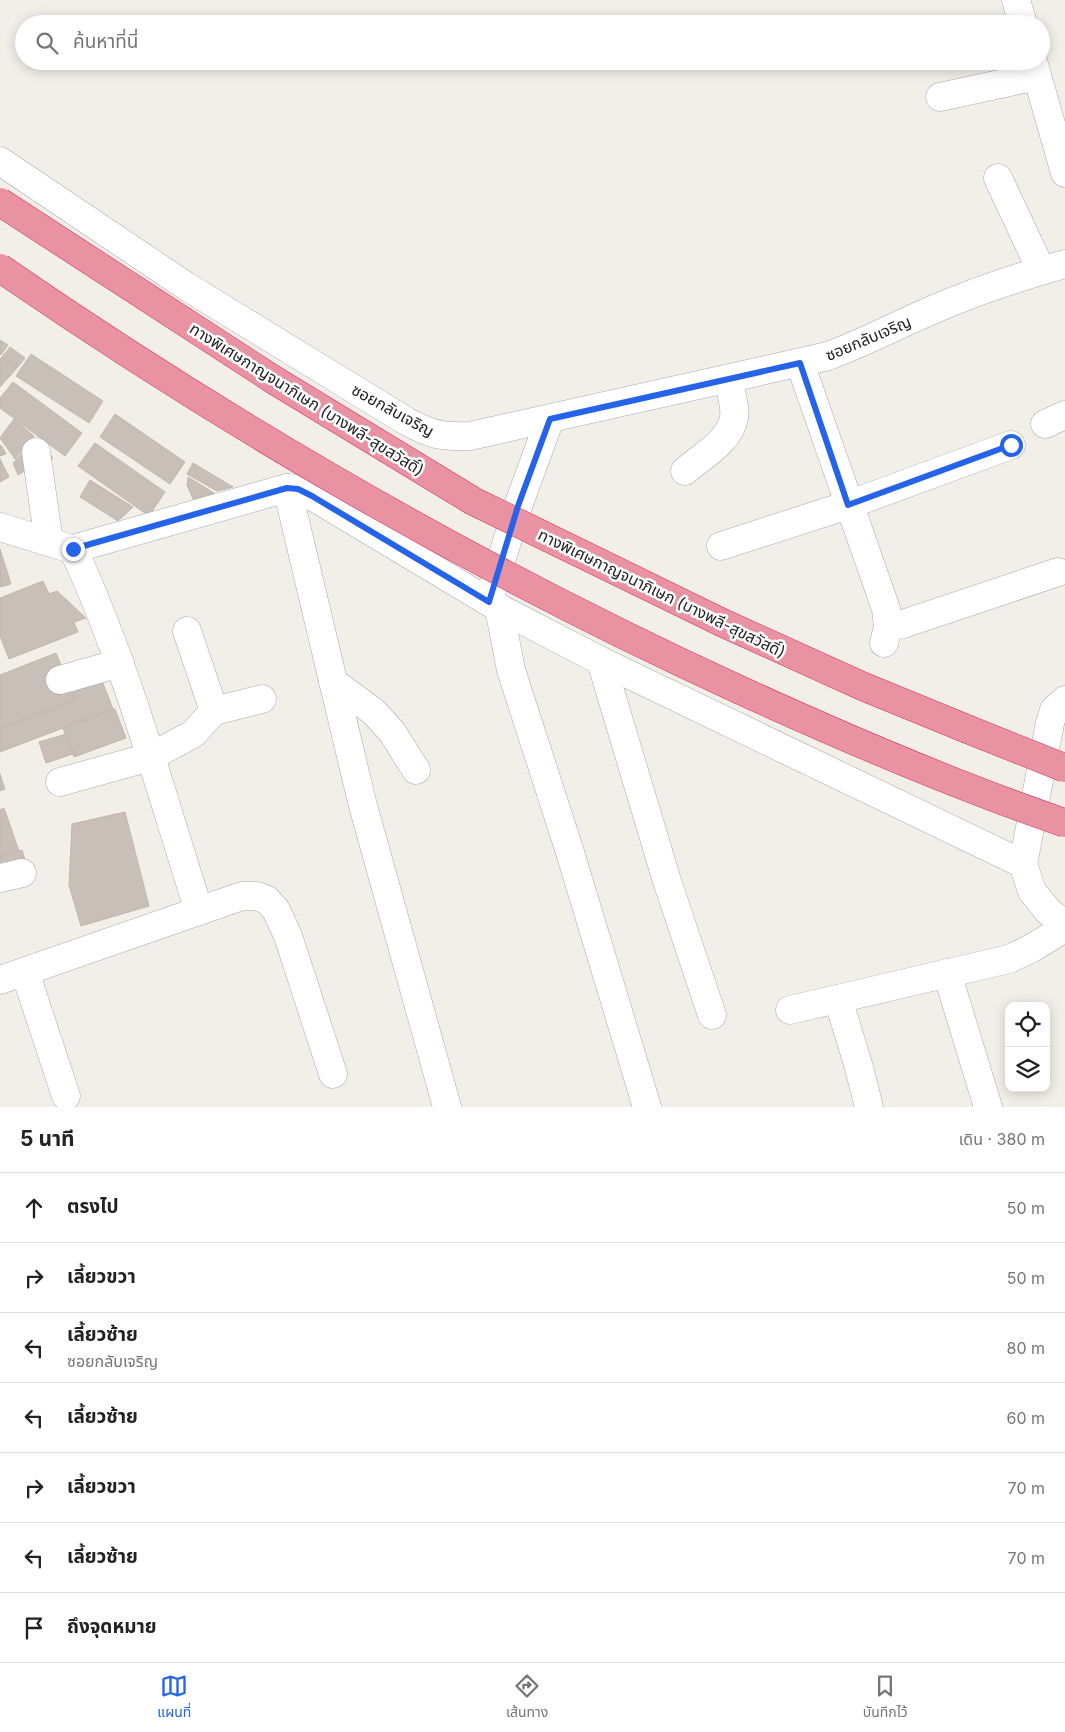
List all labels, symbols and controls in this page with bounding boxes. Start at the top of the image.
search box [15,15,1050,70]
icon: search [33,29,61,57]
text: ค้นหาที่นี่ [73,30,138,53]
street label: ซอยกลับเจริญ [822,311,914,365]
street label: ทางพิเศษกาญจนาภิเษก (บางพลี-สุขสวัสดิ์) [186,318,428,480]
street label: ซอยกลับเจริญ [348,379,438,441]
route start [1000,434,1023,457]
street label: ทางพิเศษกาญจนาภิเษก (บางพลี-สุขสวัสดิ์) [535,524,789,662]
route end [62,538,85,561]
map controls [1005,1002,1050,1092]
button: locate [1005,1002,1050,1047]
button: layers [1005,1047,1050,1092]
text: 5 นาที [20,1126,75,1151]
text: เดิน · 380 m [959,1129,1045,1149]
icon: ahead [20,1194,48,1222]
text: ตรงไป [67,1195,119,1218]
text: 50 m [1007,1198,1045,1218]
icon: right [20,1264,48,1292]
text: เลี้ยวขวา [67,1265,136,1288]
text: 50 m [1007,1268,1045,1288]
text: เลี้ยวซ้าย [67,1323,138,1346]
icon: left [20,1334,48,1362]
text: 80 m [1006,1338,1045,1358]
text: ซอยกลับเจริญ [67,1351,158,1371]
icon: left [20,1404,48,1432]
text: เลี้ยวซ้าย [67,1405,138,1428]
text: 60 m [1006,1408,1045,1428]
icon: right [20,1474,48,1502]
text: เลี้ยวขวา [67,1475,136,1498]
text: 70 m [1008,1478,1045,1498]
icon: left [20,1544,48,1572]
text: เลี้ยวซ้าย [67,1545,138,1568]
text: 70 m [1008,1548,1045,1568]
icon: arrive [20,1614,48,1642]
text: ถึงจุดหมาย [67,1615,157,1638]
tab: แผนที่ [157,1672,191,1723]
tab: เส้นทาง [506,1672,548,1723]
tab: บันทึกไว้ [863,1672,908,1723]

